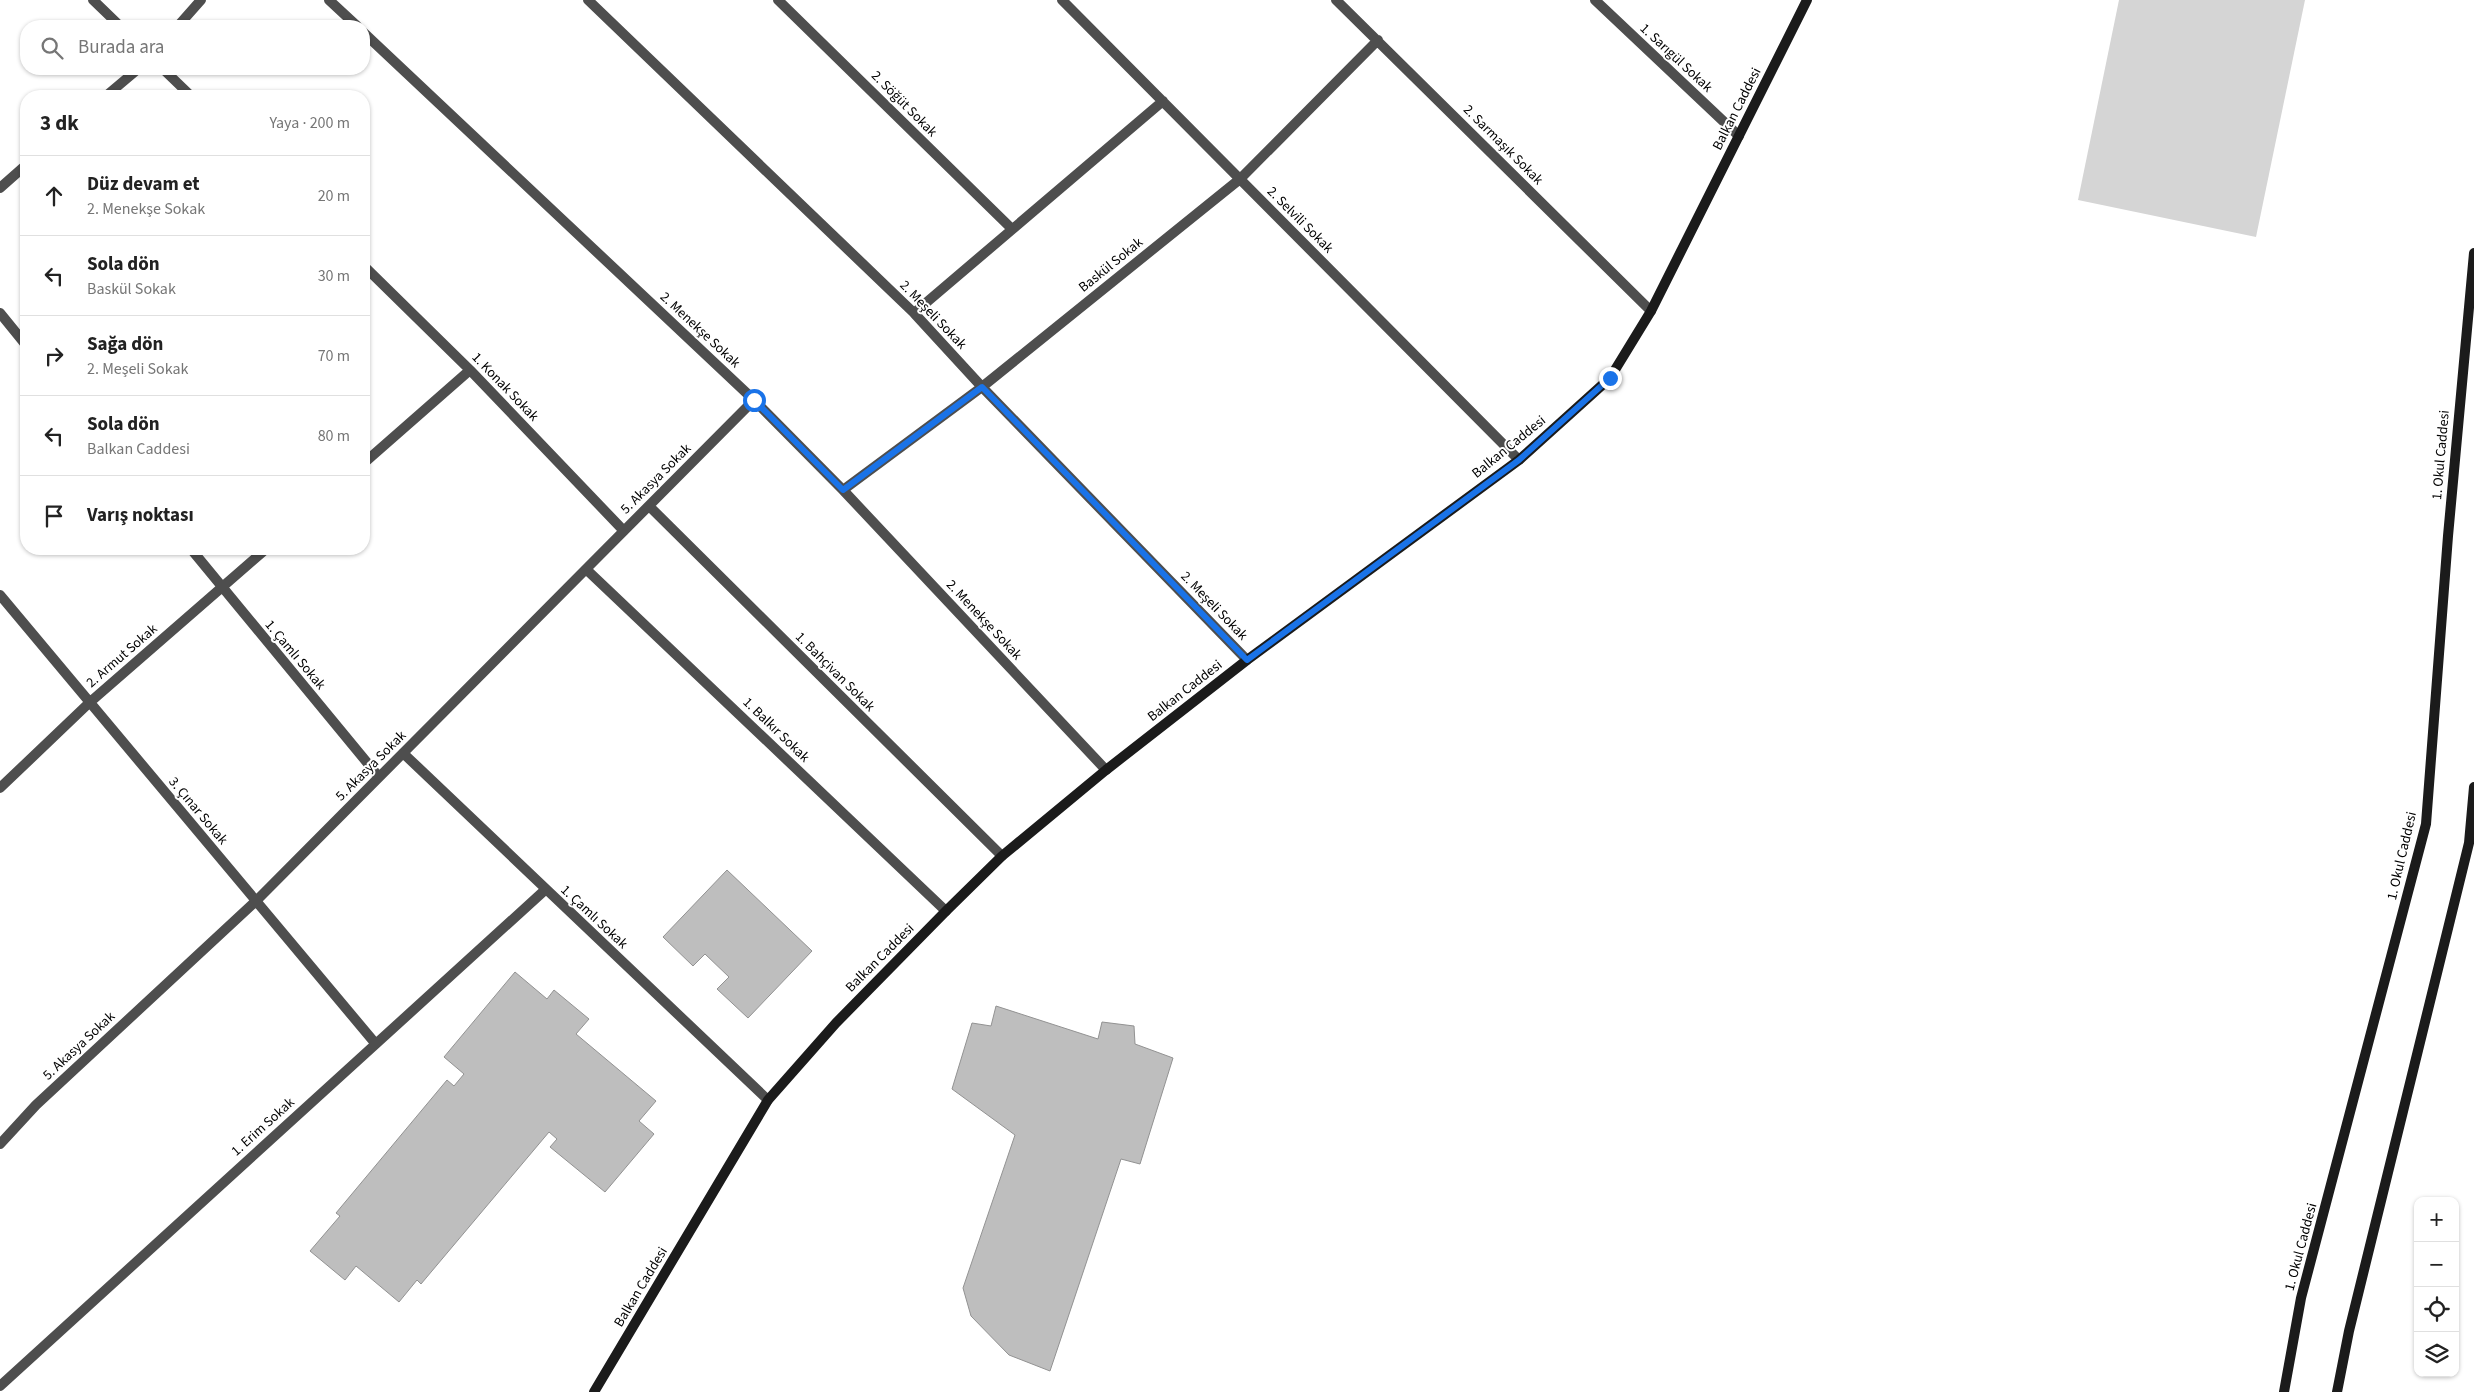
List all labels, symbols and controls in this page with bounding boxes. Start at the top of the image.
street label: 1. Sarıgül Sokak [1635,19,1717,97]
search box [20,20,370,75]
icon: search [38,34,66,62]
text: Burada ara [78,34,164,61]
street label: Balkan Caddesi [1708,64,1766,154]
street label: 2. Söğüt Sokak [866,66,942,142]
street label: 2. Sarmaşık Sokak [1458,100,1548,190]
text: 3 dk [40,108,79,138]
text: Yaya · 200 m [269,112,350,134]
text: Düz devam et [87,171,200,198]
icon: ahead [40,182,68,210]
street label: 2. Selvili Sokak [1262,182,1338,258]
text: 20 m [318,185,350,207]
text: 2. Menekşe Sokak [87,198,205,220]
street label: Baskül Sokak [1075,233,1148,297]
text: Sola dön [87,251,160,278]
icon: left [40,262,68,290]
text: 30 m [318,265,350,287]
street label: 2. Meşeli Sokak [895,276,971,354]
text: Baskül Sokak [87,278,176,300]
street label: 2. Menekşe Sokak [655,287,745,373]
text: Sağa dön [87,331,163,358]
icon: right [40,342,68,370]
text: 70 m [318,345,350,367]
street label: 1. Konak Sokak [467,348,543,426]
text: 2. Meşeli Sokak [87,358,189,380]
route end [1599,367,1622,390]
route start [743,389,766,412]
street label: 1. Okul Caddesi [2427,409,2455,501]
text: Sola dön [87,411,160,438]
street label: Balkan Caddesi [1468,411,1550,483]
icon: left [40,422,68,450]
text: 80 m [318,425,350,447]
text: Balkan Caddesi [87,438,190,460]
street label: 5. Akasya Sokak [616,439,696,519]
icon: arrive [40,502,68,530]
text: Varış noktası [87,502,194,529]
street label: 2. Meşeli Sokak [1176,567,1252,645]
street label: 2. Menekşe Sokak [941,575,1027,665]
street label: 1. Çamlı Sokak [260,616,330,694]
street label: 2. Armut Sokak [82,619,162,693]
street label: 1. Bahçivan Sokak [791,628,879,716]
street label: Balkan Caddesi [1143,655,1227,727]
street label: 1. Balkır Sokak [738,693,814,767]
street label: 5. Akasya Sokak [331,726,411,806]
street label: 3. Çınar Sokak [164,773,232,849]
street label: 1. Okul Caddesi [2382,810,2422,902]
street label: 1. Çamlı Sokak [556,881,632,954]
street label: Balkan Caddesi [841,919,919,997]
street label: 5. Akasya Sokak [38,1007,120,1085]
street label: 1. Erim Sokak [227,1093,299,1161]
map controls [2414,1197,2459,1377]
button: + [2414,1197,2459,1242]
street label: 1. Okul Caddesi [2280,1201,2322,1293]
button: − [2414,1242,2459,1287]
street label: Balkan Caddesi [609,1243,673,1331]
button: locate [2414,1287,2459,1332]
button: layers [2414,1332,2459,1377]

